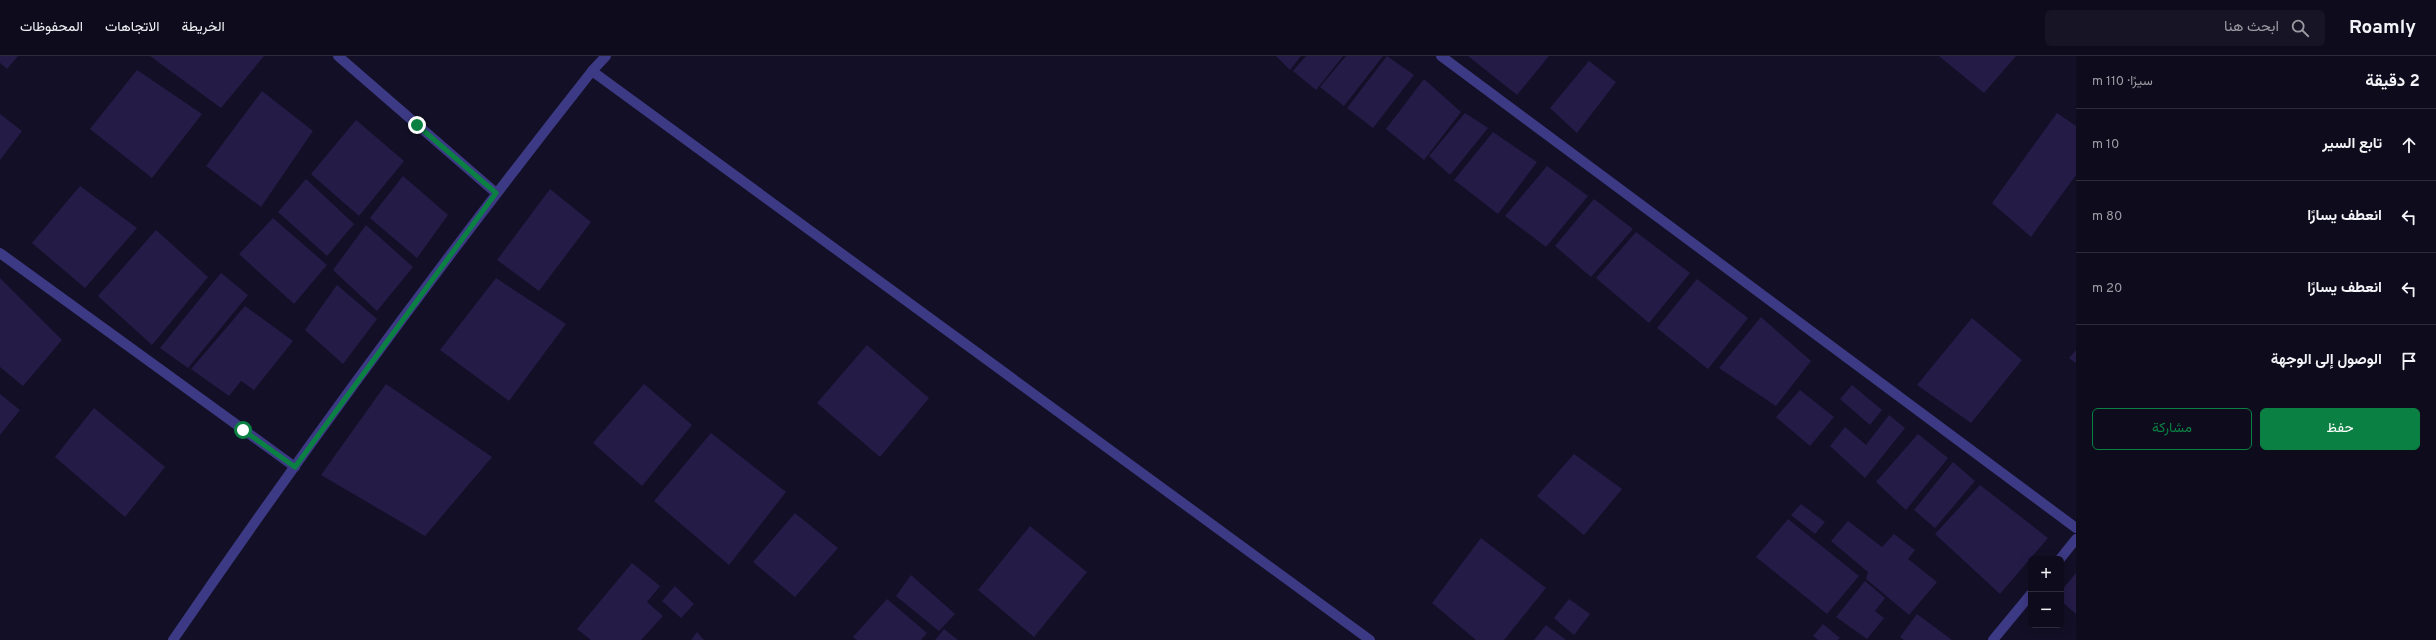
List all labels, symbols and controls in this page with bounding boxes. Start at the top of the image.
search box [2045,10,2325,46]
text: Roamly [2349,16,2416,40]
icon: search [2289,17,2311,39]
text: ابحث هنا [2224,18,2279,37]
text: المحفوظات [20,19,83,36]
text: الاتجاهات [105,19,159,36]
text: الخريطة [181,19,225,36]
text: 2 دقيقة [2365,71,2420,93]
text: سيرًا · 110 m [2092,74,2153,90]
route end [408,116,426,134]
icon: ahead [2398,134,2420,156]
text: تابع السير [2322,135,2382,154]
text: 10 m [2092,137,2119,153]
icon: left [2398,206,2420,228]
text: انعطف يسارًا [2307,207,2382,226]
text: 80 m [2092,209,2122,225]
icon: left [2398,278,2420,300]
text: انعطف يسارًا [2307,279,2382,298]
text: 20 m [2092,281,2122,297]
icon: arrive [2398,350,2420,372]
text: الوصول إلى الوجهة [2271,351,2382,370]
button: مشاركة [2092,408,2252,450]
button: حفظ [2260,408,2420,450]
route start [234,421,252,439]
map controls [2028,556,2064,628]
button: + [2028,556,2064,592]
button: − [2028,592,2064,628]

